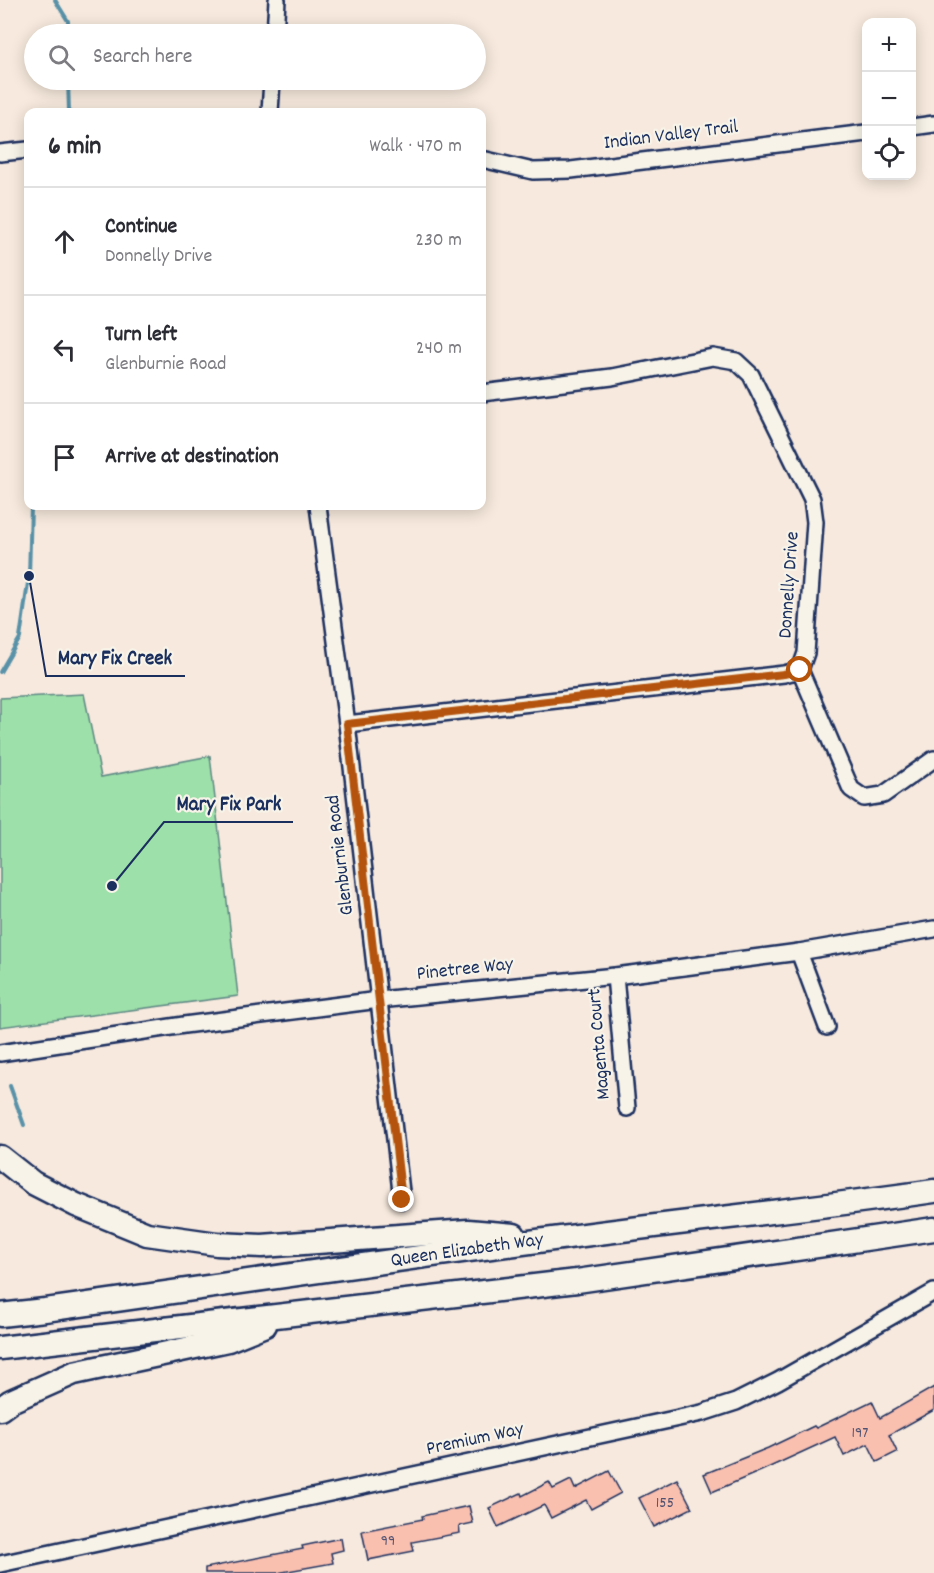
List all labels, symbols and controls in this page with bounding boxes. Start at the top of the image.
map controls [862,18,916,180]
button: + [862,18,916,72]
search box [24,24,486,90]
icon: search [45,41,78,74]
text: Search here [93,42,192,73]
button: − [862,72,916,126]
street label: Indian Valley Trail [602,114,740,158]
button: locate [862,126,916,180]
text: 6 min [48,129,101,166]
text: Walk · 470 m [369,133,462,161]
text: Continue [105,212,177,243]
icon: ahead [48,225,81,258]
text: 230 m [415,227,462,255]
text: Donnelly Drive [105,243,212,271]
text: Turn left [105,320,177,351]
icon: left [48,333,81,366]
text: 240 m [416,335,462,363]
text: Glenburnie Road [105,351,226,379]
icon: arrive [48,441,81,474]
text: Arrive at destination [105,442,279,473]
street label: Donnelly Drive [772,530,808,639]
callout: Mary Fix Creek [46,637,185,676]
text: Mary Fix Creek [58,645,173,675]
route start [786,656,812,682]
callout: Mary Fix Park [164,783,293,822]
text: Mary Fix Park [177,791,282,821]
street label: Glenburnie Road [320,793,362,917]
street label: Pinetree Way [415,951,515,989]
street label: Magenta Court [581,987,619,1101]
route end [388,1186,414,1212]
street label: Queen Elizabeth Way [389,1226,546,1276]
street label: Premium Way [424,1416,527,1464]
house number: 197 [852,1422,868,1445]
house number: 155 [656,1492,674,1515]
house number: 99 [381,1530,395,1553]

